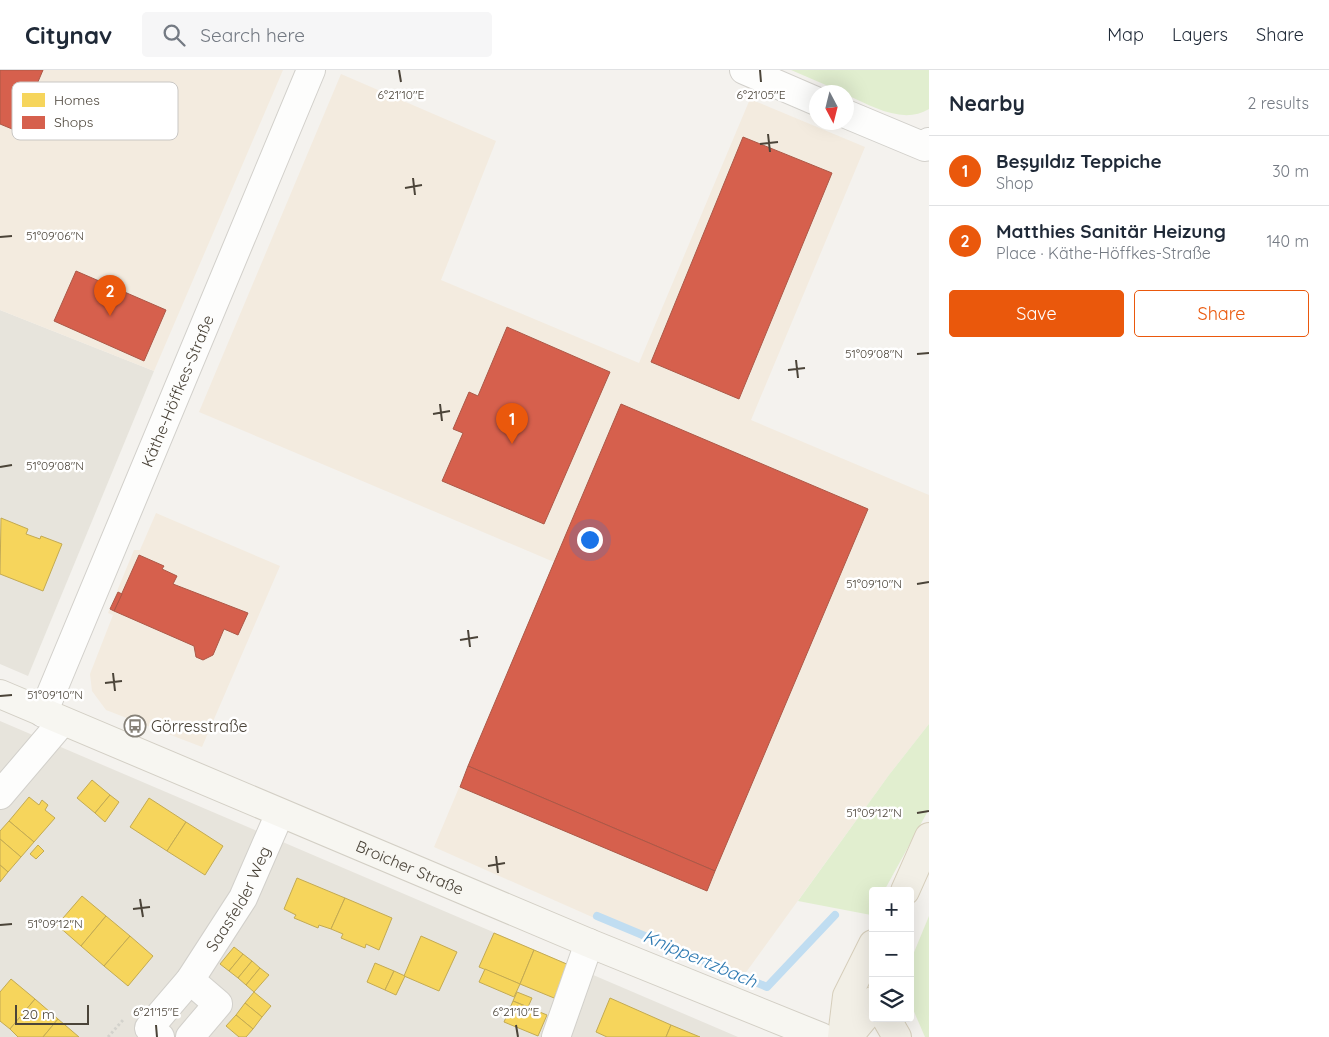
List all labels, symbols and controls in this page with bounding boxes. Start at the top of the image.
search box [142,12,492,57]
text: Citynav [25,20,112,50]
icon: search [160,21,188,49]
text: Search here [200,23,305,47]
text: Map [1107,23,1144,46]
text: Layers [1172,23,1228,46]
text: Share [1256,23,1304,46]
legend [12,82,178,140]
north arrow [809,85,854,130]
text: 6°21'10"E [378,87,425,102]
text: 6°21'05"E [737,87,786,102]
text: Nearby [949,90,1025,116]
text: Homes [54,91,100,109]
text: 2 results [1247,93,1309,113]
text: Shops [54,113,93,131]
text: Beşyıldız Teppiche [996,149,1162,173]
text: 1 [962,161,968,181]
text: 30 m [1272,161,1309,181]
text: Shop [996,173,1033,193]
text: Matthies Sanitär Heizung [996,219,1226,243]
text: 51°09'06"N [26,228,84,243]
text: 2 [960,231,970,251]
text: 140 m [1266,231,1309,251]
text: Place · Käthe-Höffkes-Straße [996,243,1211,263]
pin: 2 [94,275,126,316]
button: Save [949,290,1124,337]
button: Share [1134,290,1309,337]
street label: Käthe-Höffkes-Straße [137,312,218,470]
text: 51°09'08"N [845,346,903,361]
pin: 1 [496,403,528,444]
text: 51°09'08"N [26,458,84,473]
your location [577,527,603,553]
text: 51°09'10"N [846,576,902,591]
text: 51°09'10"N [27,687,83,702]
bus stop icon: Görresstraße [123,714,147,738]
place label: Görresstraße [151,716,248,736]
text: 51°09'12"N [846,805,902,820]
street label: Broicher Straße [353,836,467,899]
street label: Saasfelder Weg [201,843,274,955]
map controls [869,887,914,1022]
button: + [869,887,914,932]
text: 51°09'12"N [27,916,83,931]
water label: Knippertzbach [640,924,761,993]
button: − [869,932,914,977]
button: layers [869,977,914,1022]
scale bar [15,1002,89,1025]
text: 6°21'15"E [133,1004,179,1019]
text: 6°21'10"E [493,1004,540,1019]
text: 20 m [22,1005,55,1023]

